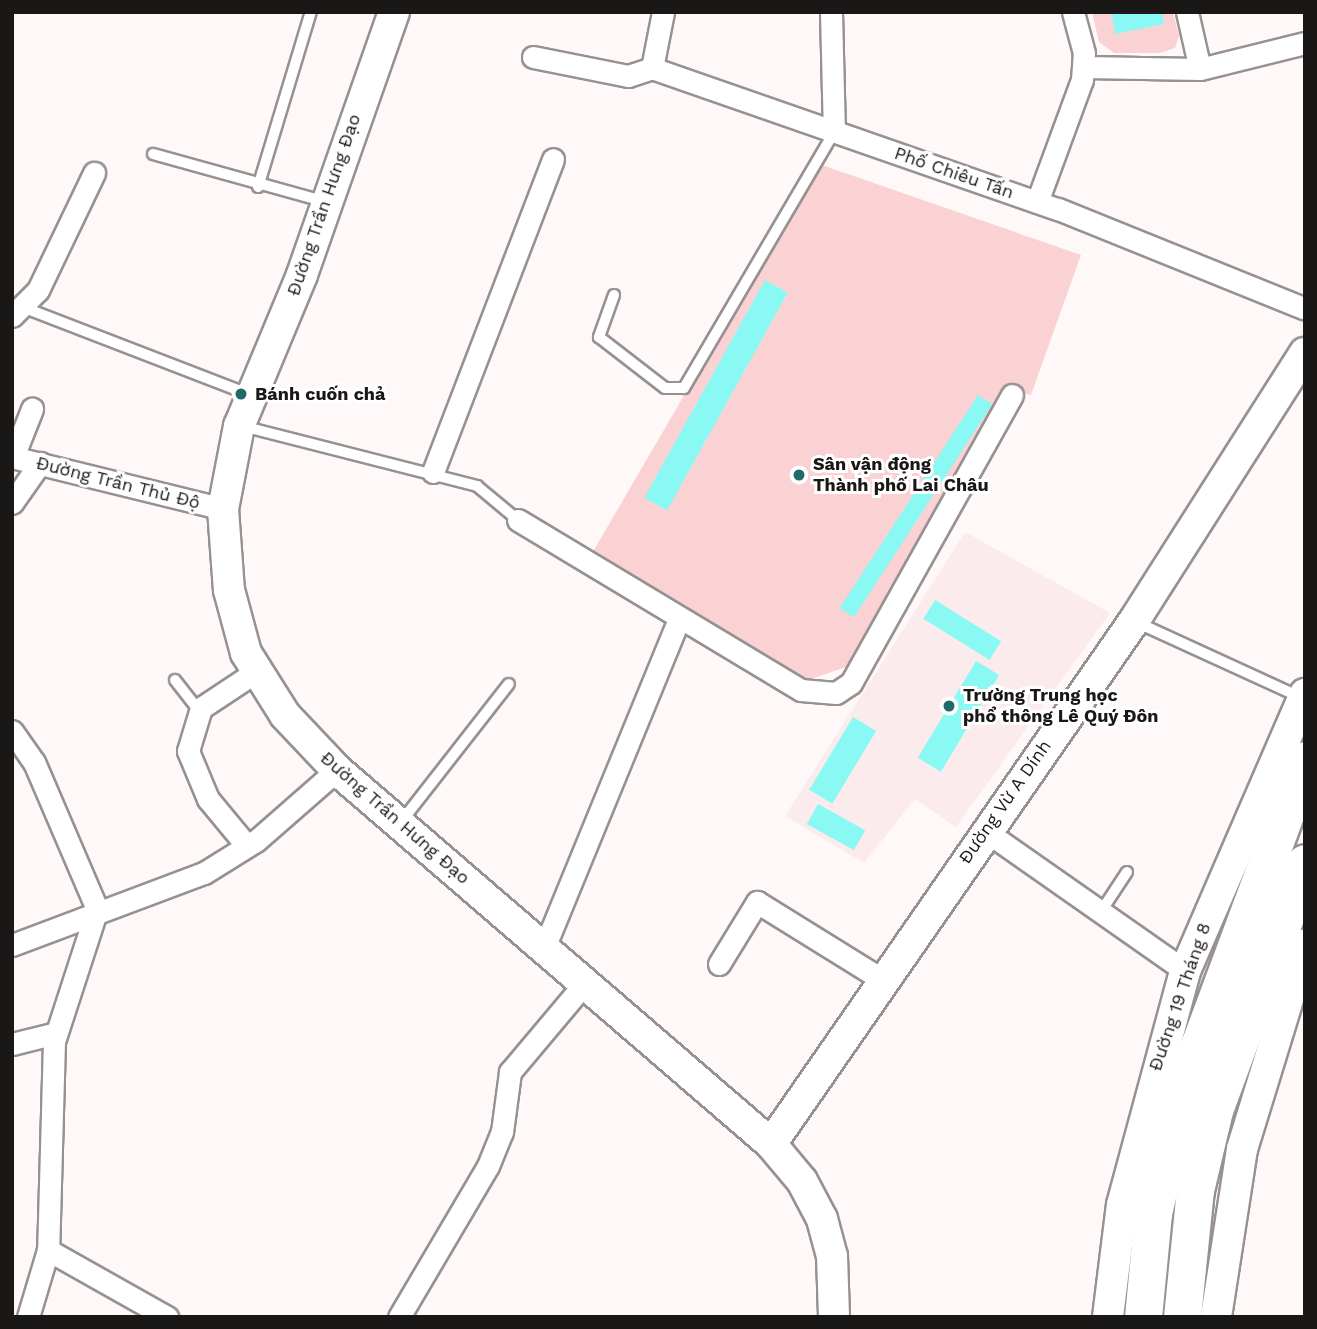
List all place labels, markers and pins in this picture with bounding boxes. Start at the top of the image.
place label: Bánh cuốn chả [255,383,385,405]
marker: Bánh cuốn chả [233,386,249,402]
place label: Sân vận động Thành phố Lai Châu [813,454,989,496]
marker: Sân vận động Thành phố Lai Châu [791,467,807,483]
place label: Trường Trung học phổ thông Lê Quý Đôn [963,685,1159,728]
marker: Trường Trung học phổ thông Lê Quý Đôn [941,698,957,714]

